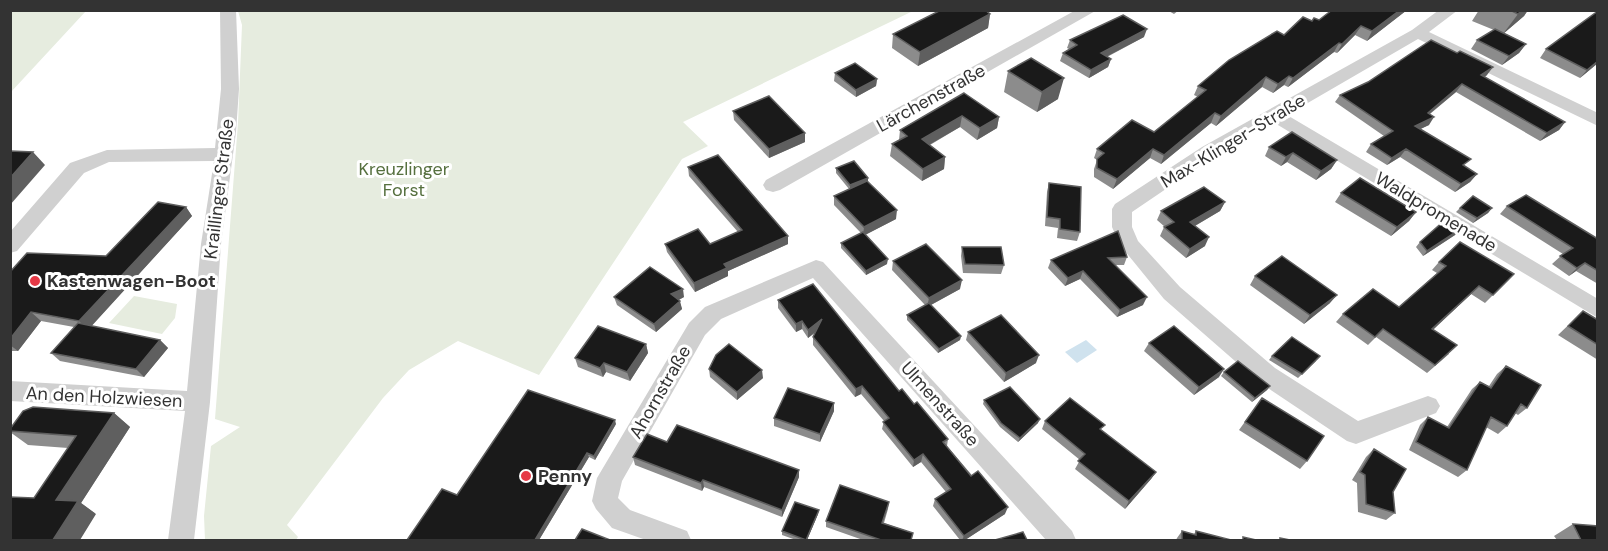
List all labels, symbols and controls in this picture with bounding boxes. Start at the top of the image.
street label: Lärchenstraße [872,58,990,138]
street label: Max-Klinger-Straße [1156,88,1310,194]
street label: Kraillinger Straße [198,117,240,261]
park label: Kreuzlinger Forst [359,157,450,202]
street label: Waldpromenade [1371,166,1501,258]
place label: Kastenwagen-Boot [47,269,216,293]
marker: Kastenwagen-Boot [28,274,42,288]
street label: Ahornstraße [624,341,696,443]
street label: Ulmenstraße [895,356,985,452]
street label: An den Holzwiesen [25,381,183,413]
place label: Penny [538,464,592,488]
marker: Penny [519,469,533,483]

